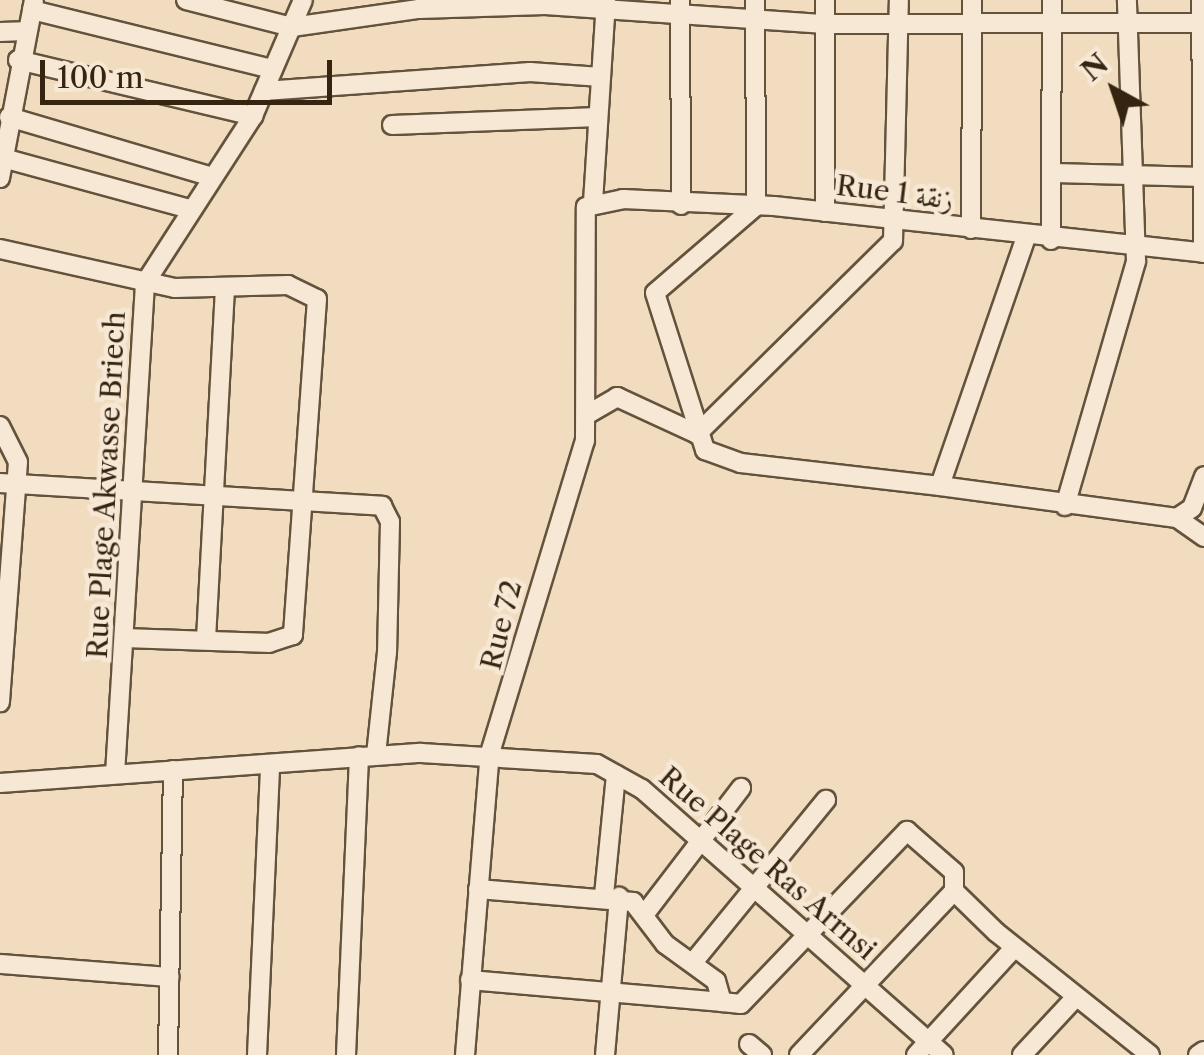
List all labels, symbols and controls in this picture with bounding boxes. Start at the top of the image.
scale bar [45,40,338,102]
north arrow [1064,40,1164,140]
text: N [1074,46,1115,88]
text: 100 m [57,59,144,96]
street label: Rue 1 زنقة [835,168,955,216]
street label: Rue Plage Akwasse Briech [80,310,132,660]
street label: Rue 72 [474,577,528,673]
street label: Rue Plage Ras Arrnsi [652,759,884,967]

